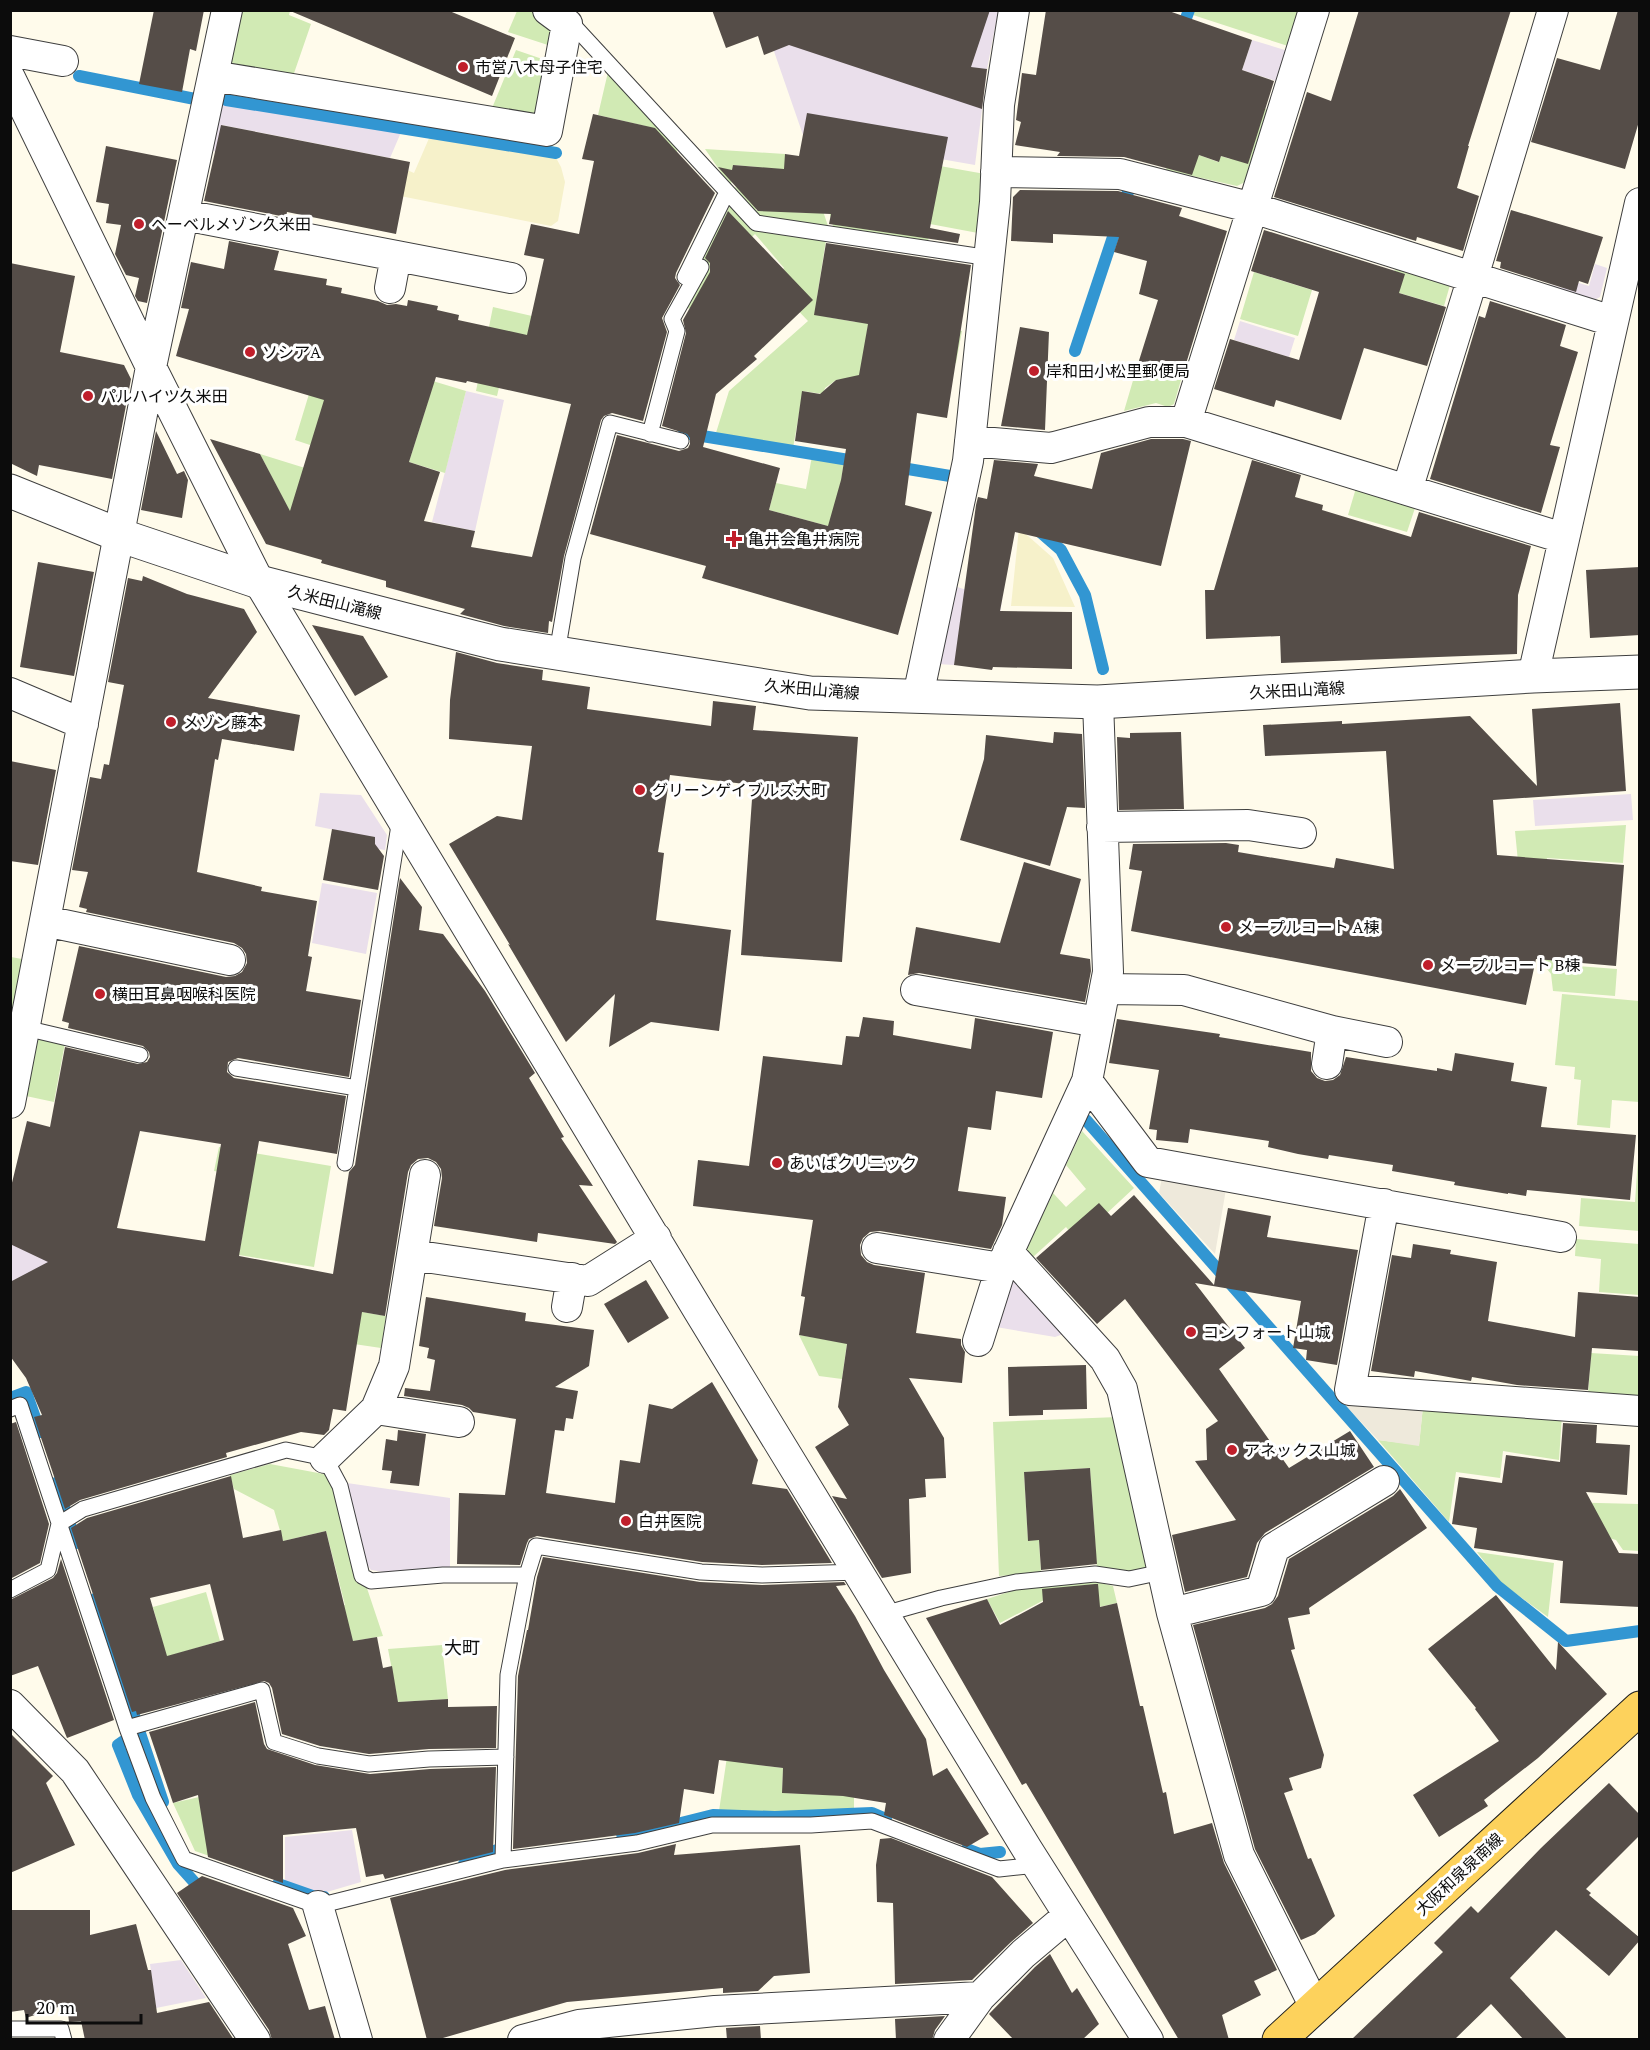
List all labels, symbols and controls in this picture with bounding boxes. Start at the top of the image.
place label: 市営八木母子住宅 [475,56,603,78]
marker: 市営八木母子住宅 [456,60,470,74]
place label: ヘーベルメゾン久米田 [151,213,311,235]
marker: ヘーベルメゾン久米田 [132,217,146,231]
place label: ソシアA [262,341,321,363]
marker: ソシアA [243,345,257,359]
place label: 岸和田小松里郵便局 [1046,360,1190,382]
marker: 岸和田小松里郵便局 [1027,364,1041,378]
place label: パルハイツ久米田 [100,385,228,407]
marker: パルハイツ久米田 [81,389,95,403]
place label: 亀井会亀井病院 [748,528,860,550]
marker: 亀井会亀井病院 [725,530,743,548]
street label: 久米田山滝線 [286,580,384,624]
street label: 久米田山滝線 [763,674,861,704]
street label: 久米田山滝線 [1248,677,1346,703]
place label: メゾン藤本 [183,711,263,733]
marker: メゾン藤本 [164,715,178,729]
place label: グリーンゲイブルズ大町 [652,779,827,801]
marker: グリーンゲイブルズ大町 [633,783,647,797]
place label: メープルコート A棟 [1238,916,1380,938]
marker: メープルコート A棟 [1219,920,1233,934]
place label: メープルコート B棟 [1440,954,1580,976]
marker: メープルコート B棟 [1421,958,1435,972]
place label: 横田耳鼻咽喉科医院 [112,983,256,1005]
marker: 横田耳鼻咽喉科医院 [93,987,107,1001]
place label: あいばクリニック [789,1152,917,1174]
marker: あいばクリニック [770,1156,784,1170]
place label: コンフォート山城 [1203,1321,1331,1343]
marker: コンフォート山城 [1184,1325,1198,1339]
place label: アネックス山城 [1244,1439,1356,1461]
marker: アネックス山城 [1225,1443,1239,1457]
place label: 白井医院 [638,1510,702,1532]
marker: 白井医院 [619,1514,633,1528]
district label: 大町 [444,1635,480,1659]
street label: 大阪和泉泉南線 [1411,1828,1507,1920]
scale bar [27,1987,141,2025]
text: 20 m [36,1995,76,2019]

